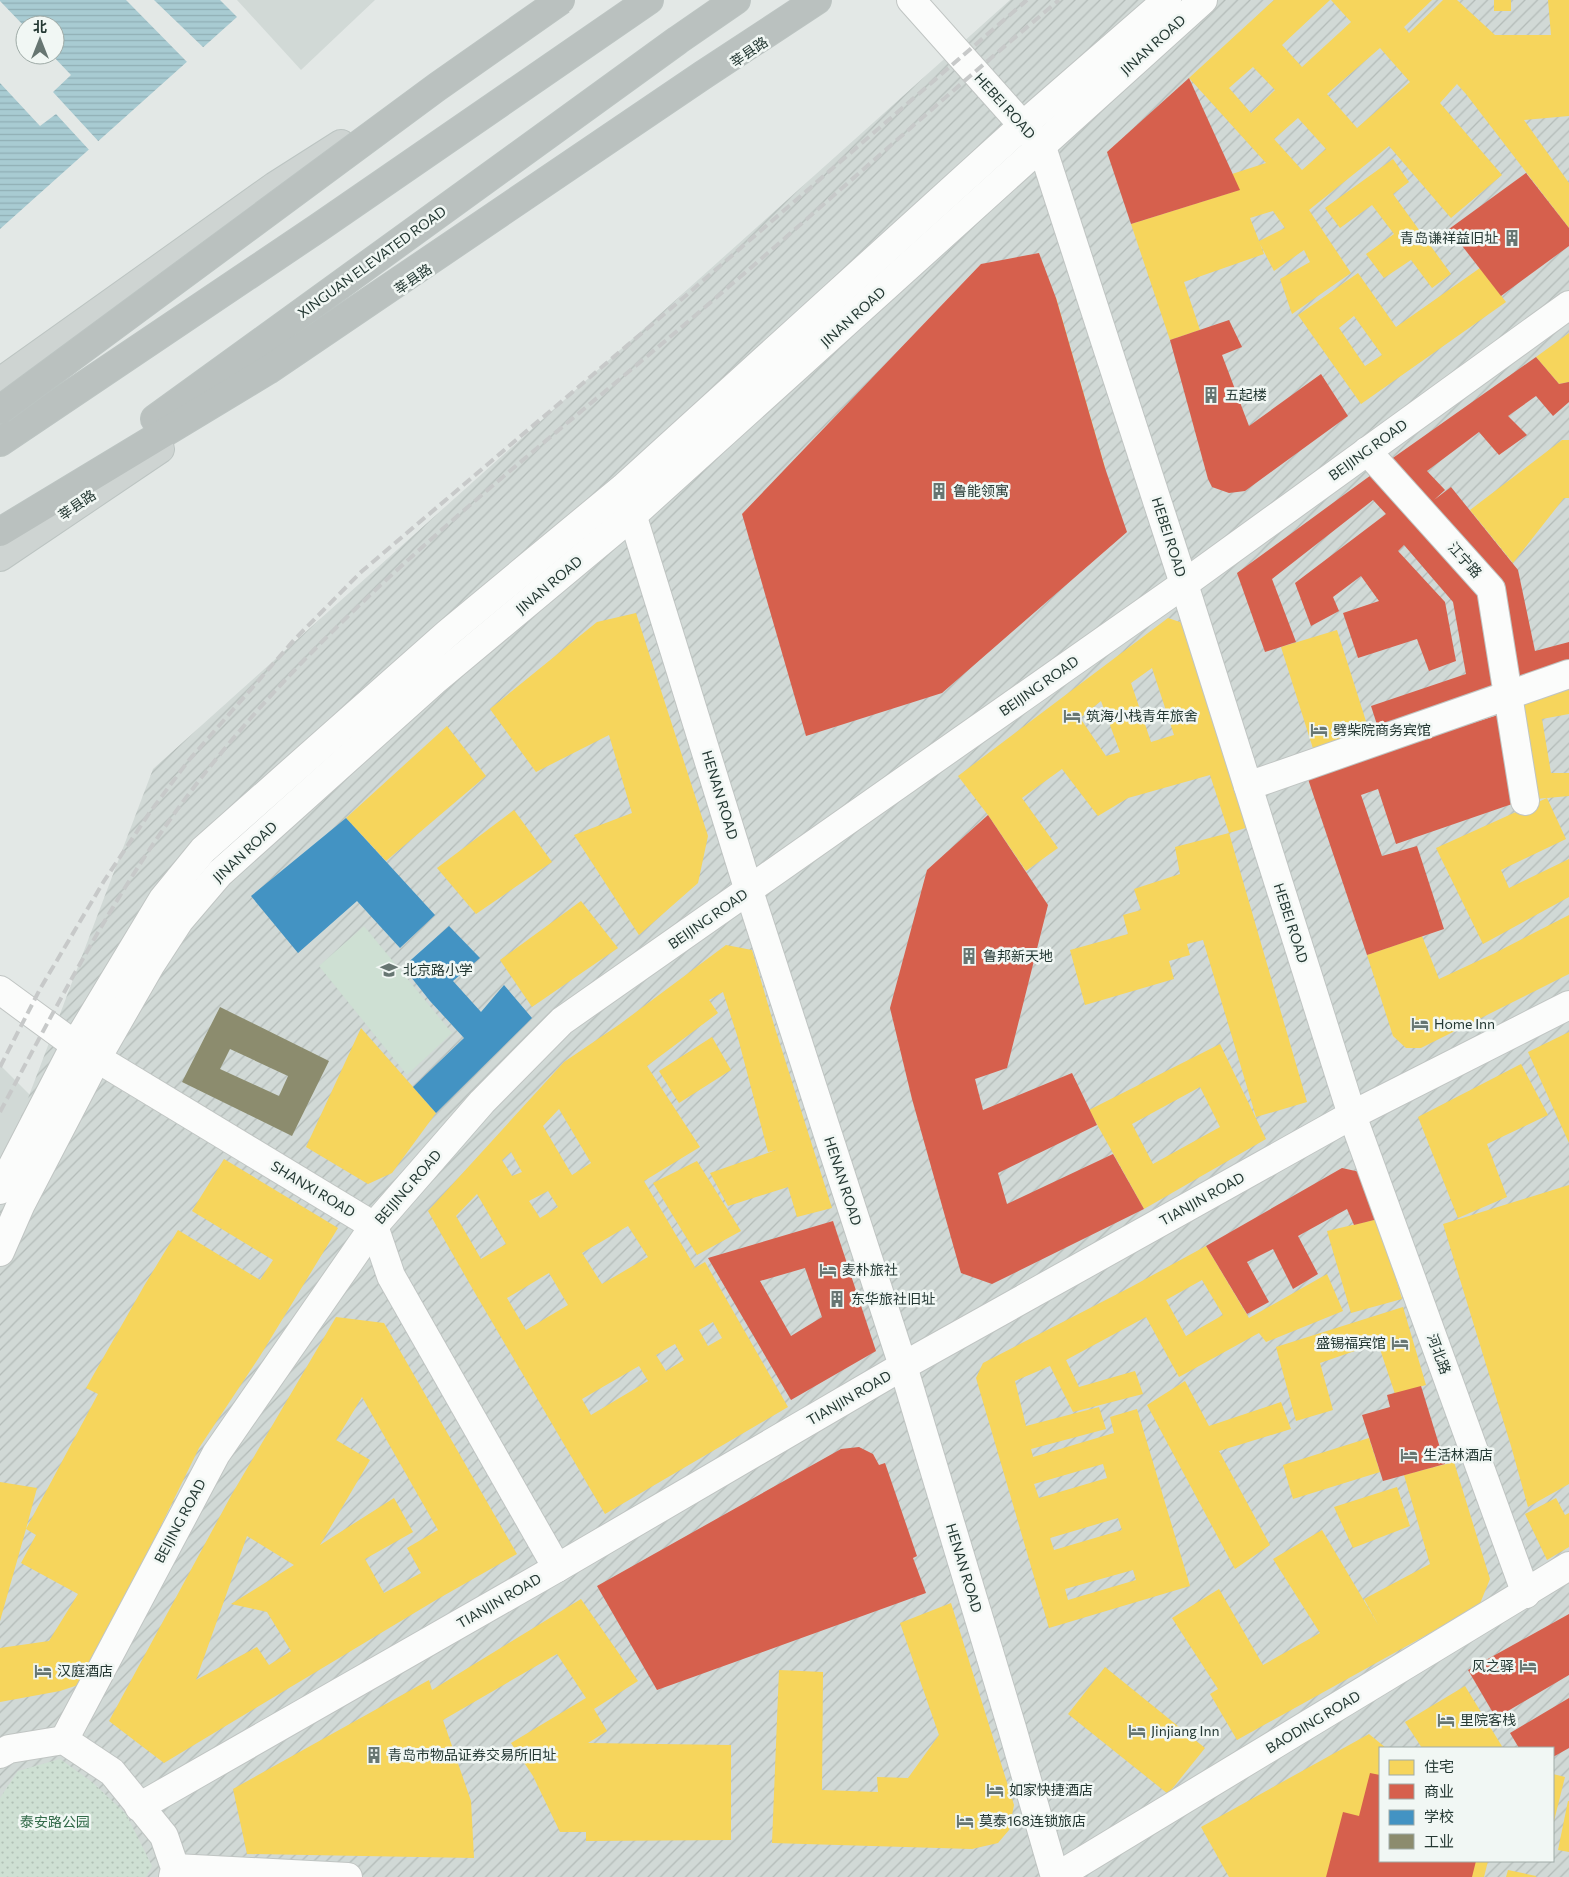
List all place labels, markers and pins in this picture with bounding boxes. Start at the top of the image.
building icon: 青岛谦祥益旧址 [1502,228,1522,248]
place label: 青岛谦祥益旧址 [1400,229,1498,246]
building icon: 五起楼 [1201,385,1221,405]
place label: 五起楼 [1225,386,1267,403]
building icon: 鲁能领寓 [929,481,949,501]
place label: 鲁能领寓 [953,482,1009,499]
hotel icon: 筑海小栈青年旅舍 [1062,706,1082,726]
place label: 筑海小栈青年旅舍 [1086,707,1198,724]
hotel icon: 劈柴院商务宾馆 [1309,720,1329,740]
place label: 劈柴院商务宾馆 [1333,721,1431,738]
building icon: 鲁邦新天地 [959,946,979,966]
place label: 鲁邦新天地 [983,947,1053,964]
school or university icon: 北京路小学 [379,960,399,980]
place label: 北京路小学 [403,961,473,978]
hotel icon: Home Inn [1410,1014,1430,1034]
place label: Home Inn [1434,1015,1495,1032]
hotel icon: 麦朴旅社 [818,1260,838,1280]
place label: 麦朴旅社 [842,1261,898,1278]
building icon: 东华旅社旧址 [827,1289,847,1309]
place label: 东华旅社旧址 [851,1290,935,1307]
hotel icon: 盛锡福宾馆 [1390,1333,1410,1353]
place label: 盛锡福宾馆 [1316,1334,1386,1351]
hotel icon: 生活林酒店 [1399,1445,1419,1465]
place label: 生活林酒店 [1423,1446,1493,1463]
hotel icon: 风之驿 [1518,1656,1538,1676]
place label: 风之驿 [1472,1657,1514,1674]
hotel icon: 汉庭酒店 [33,1661,53,1681]
place label: 汉庭酒店 [57,1662,113,1679]
hotel icon: 里院客栈 [1436,1710,1456,1730]
place label: 里院客栈 [1460,1711,1516,1728]
hotel icon: Jinjiang Inn [1127,1721,1147,1741]
place label: Jinjiang Inn [1151,1722,1219,1739]
building icon: 青岛市物品证券交易所旧址 [364,1745,384,1765]
place label: 青岛市物品证券交易所旧址 [388,1746,556,1763]
hotel icon: 如家快捷酒店 [985,1780,1005,1800]
place label: 如家快捷酒店 [1009,1781,1093,1798]
hotel icon: 莫泰168连锁旅店 [955,1811,975,1831]
place label: 莫泰168连锁旅店 [979,1812,1086,1829]

